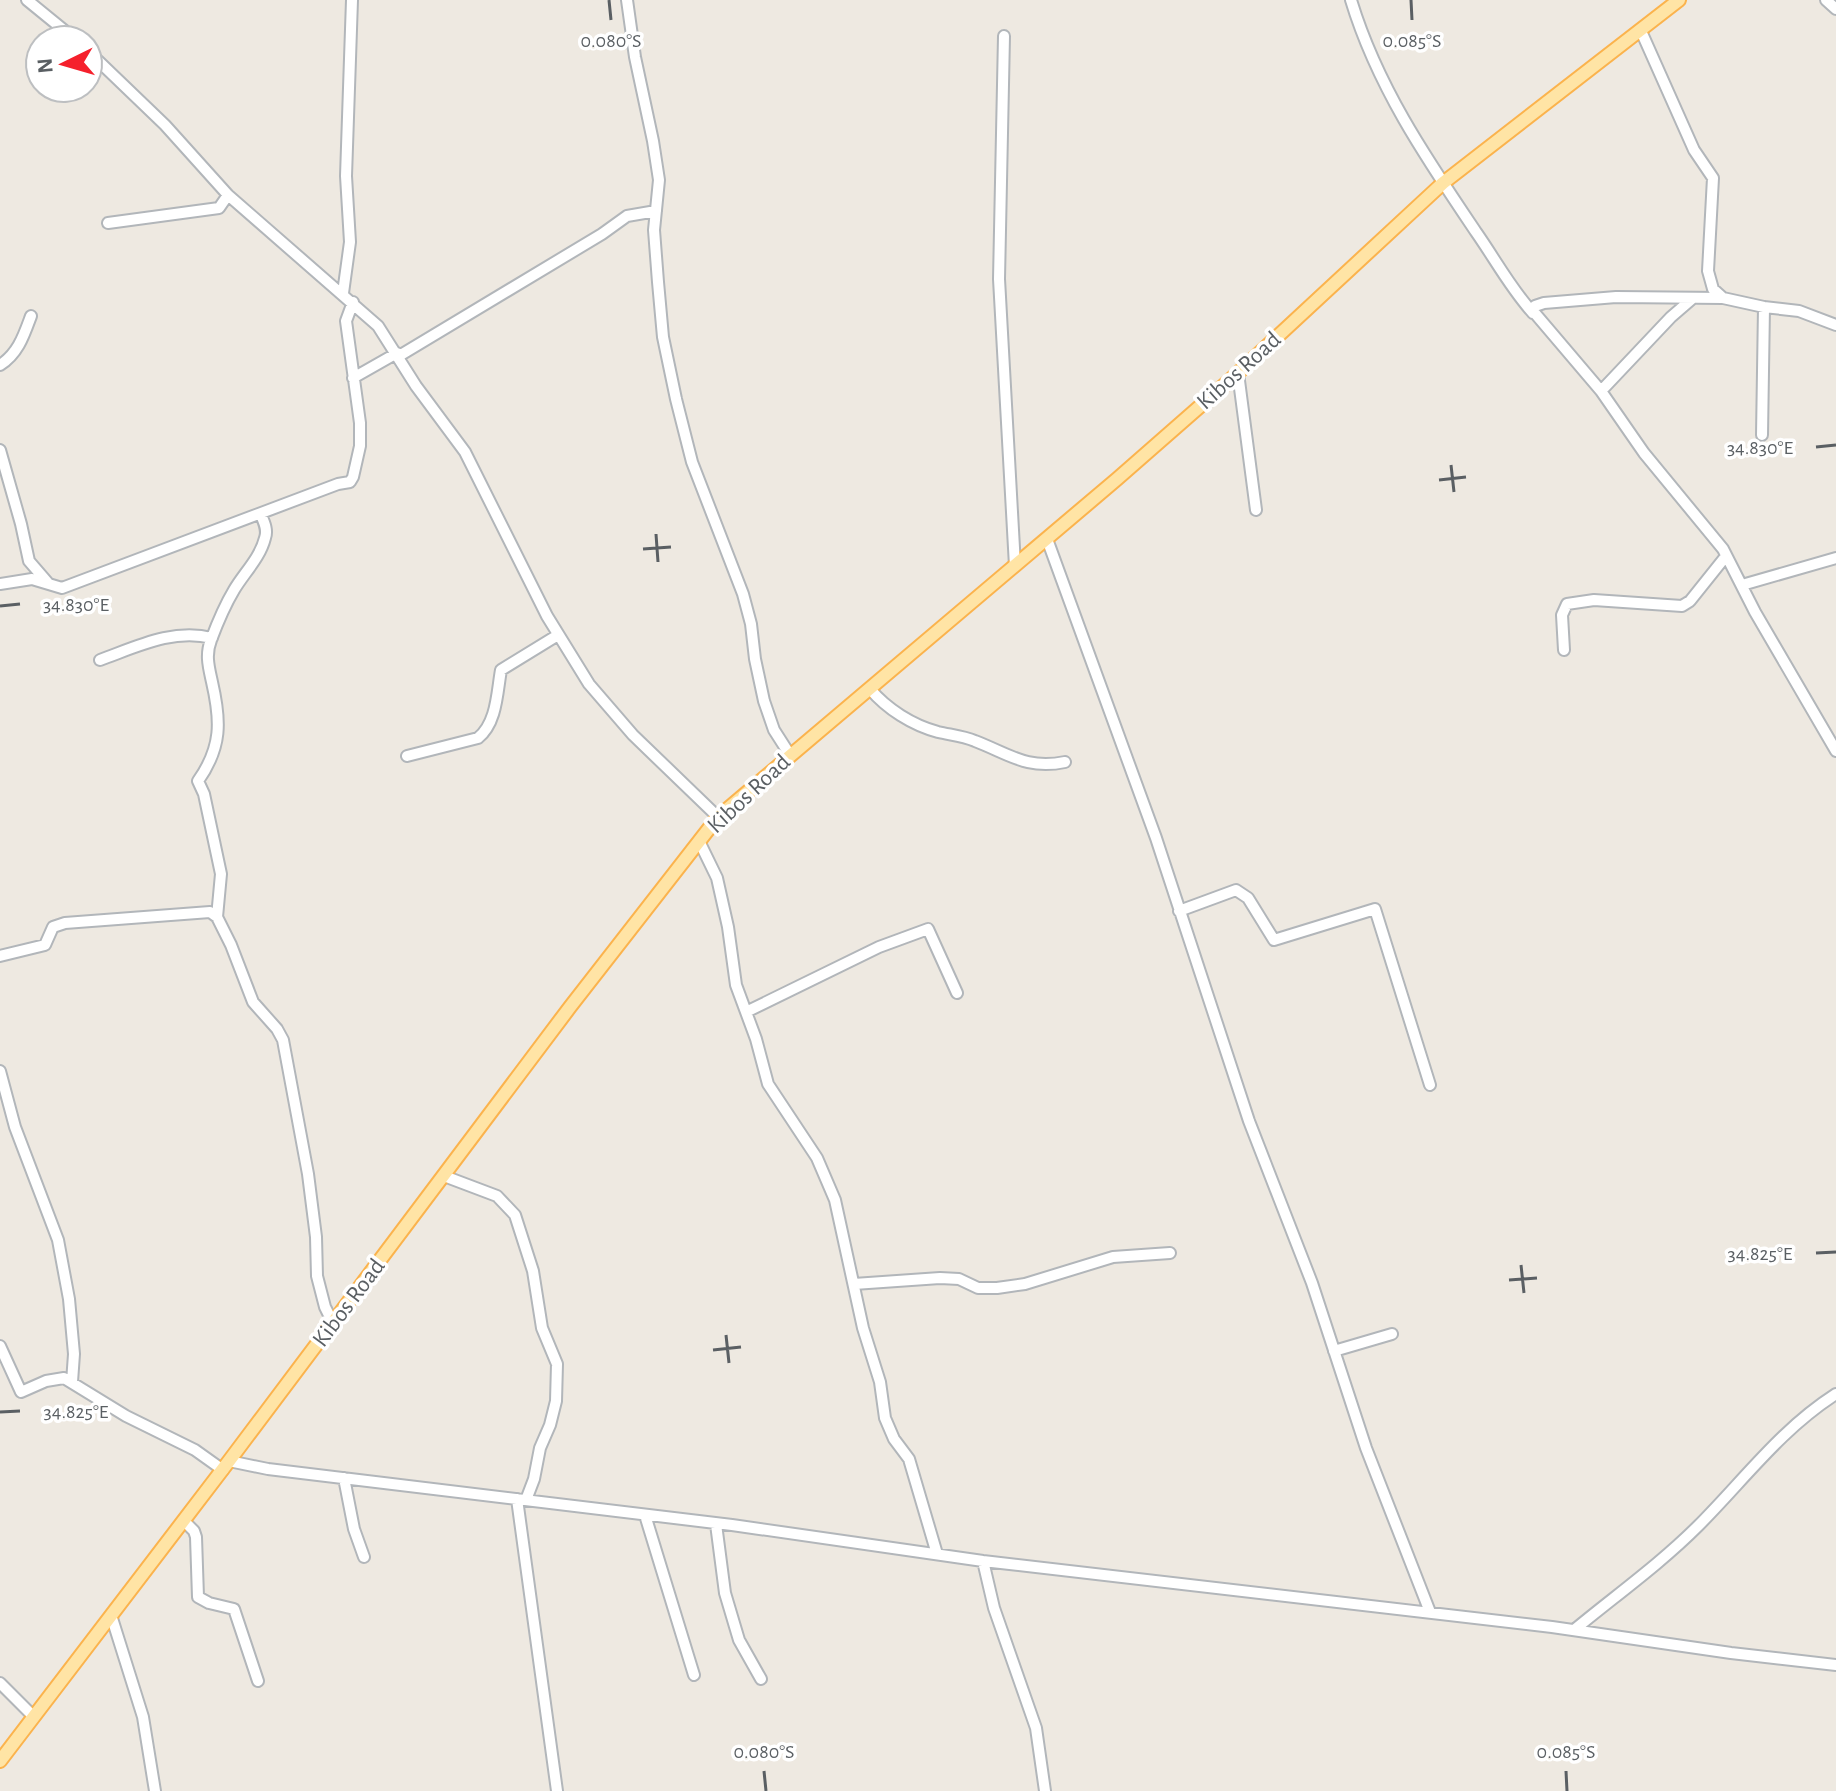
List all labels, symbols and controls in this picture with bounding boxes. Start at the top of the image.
north arrow [24,24,104,104]
text: 0.080°S [580,31,642,51]
text: 0.085°S [1383,31,1441,51]
text: N [33,57,57,74]
street label: Kibos Road [1192,327,1286,415]
text: 34.830°E [1727,438,1793,458]
text: 34.830°E [43,595,109,615]
street label: Kibos Road [703,750,795,838]
text: 34.825°E [1728,1244,1793,1264]
street label: Kibos Road [308,1254,390,1352]
text: 34.825°E [44,1402,109,1422]
text: 0.080°S [733,1742,795,1762]
text: 0.085°S [1537,1742,1595,1762]

